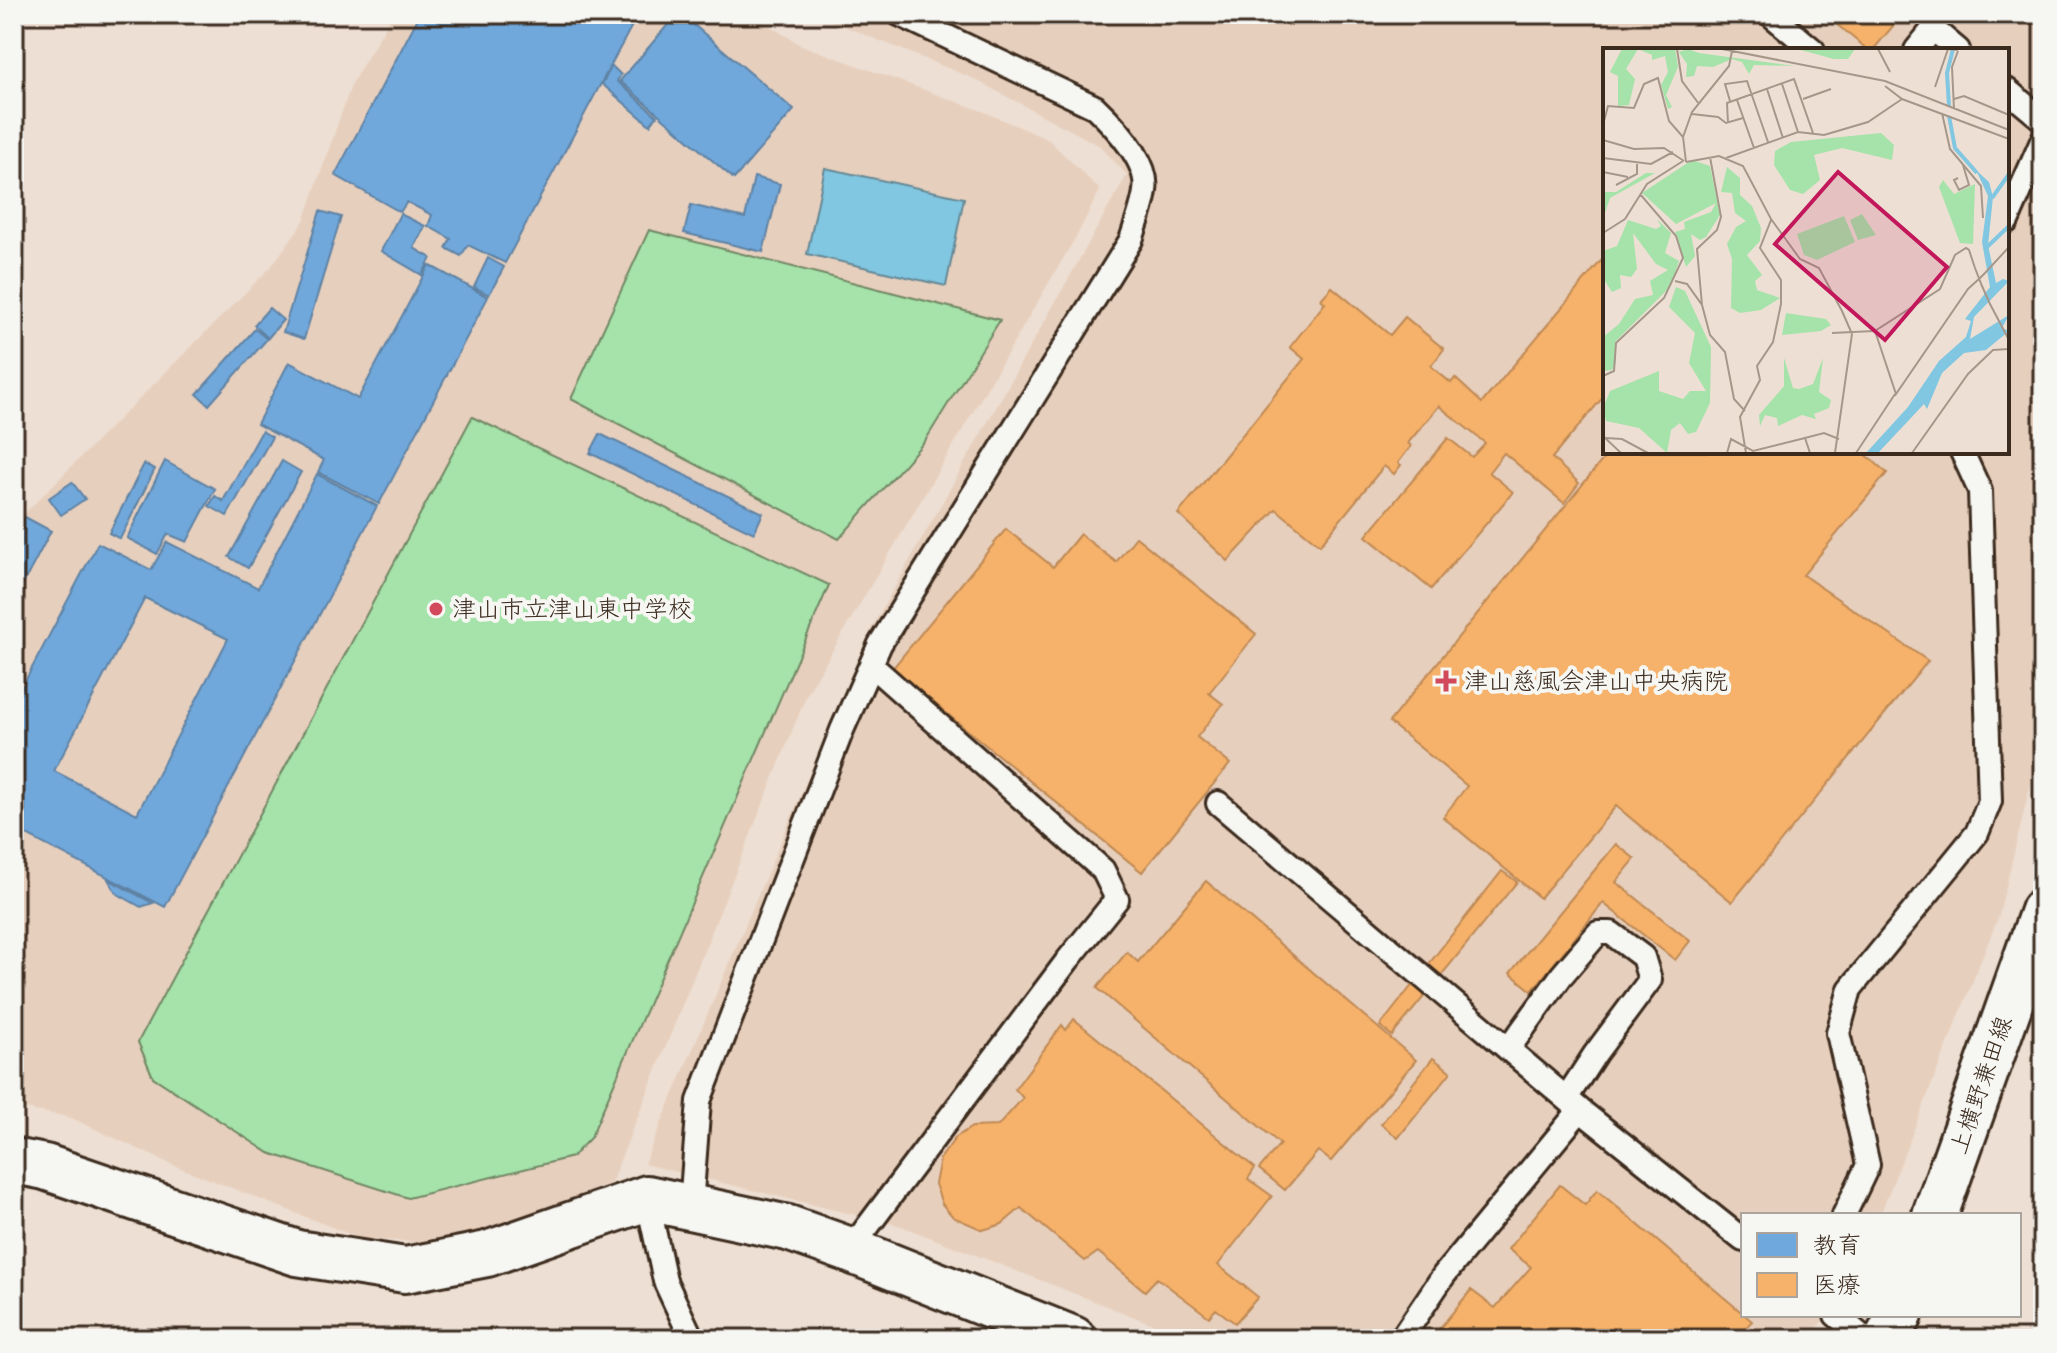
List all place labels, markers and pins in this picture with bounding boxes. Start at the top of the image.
place label: 津山市立津山東中学校 [452,592,692,623]
marker: 津山市立津山東中学校 [427,600,445,618]
place label: 津山慈風会津山中央病院 [1464,664,1728,695]
marker: 津山慈風会津山中央病院 [1435,670,1457,692]

